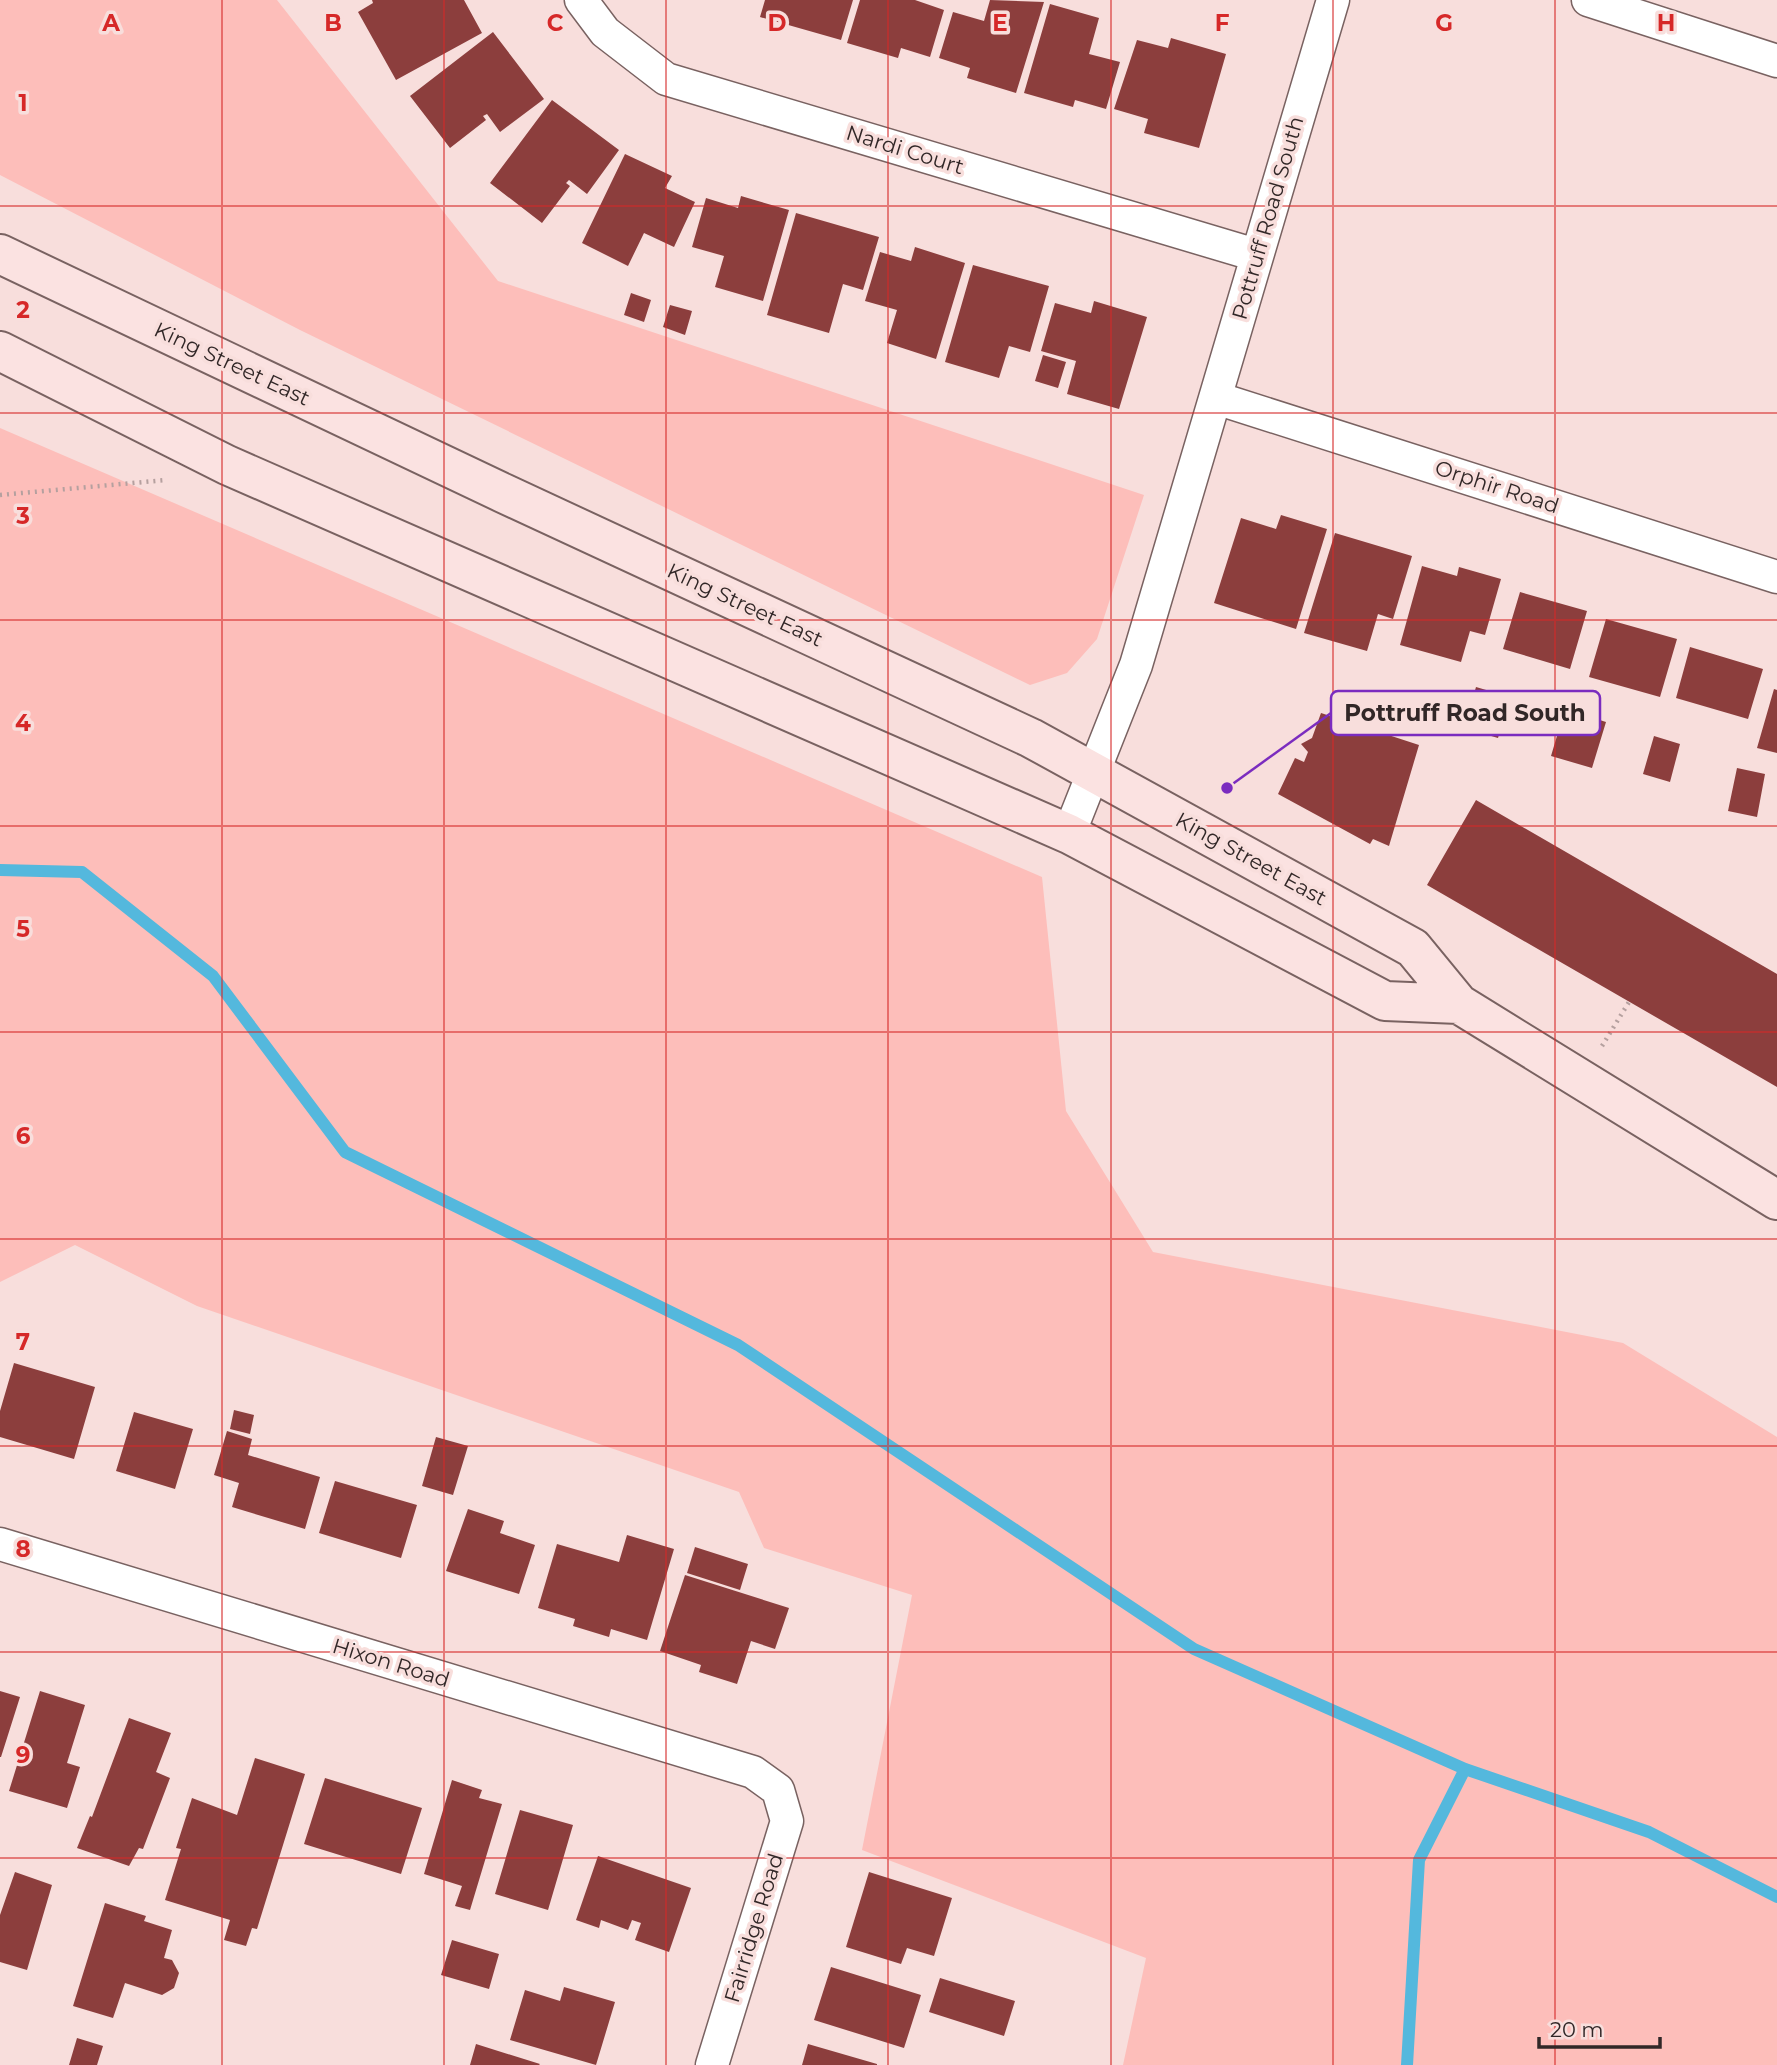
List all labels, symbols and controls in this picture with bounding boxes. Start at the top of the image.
text: A [101,9,120,37]
text: B [324,9,342,37]
text: C [547,9,564,37]
text: D [768,9,787,37]
text: E [992,9,1008,37]
text: F [1215,9,1230,37]
text: G [1435,9,1453,37]
text: H [1657,9,1675,37]
text: 1 [18,89,28,117]
street label: Pottruff Road South [1227,113,1309,322]
street label: Nardi Court [843,120,967,179]
text: 2 [16,296,30,324]
street label: King Street East [150,317,314,411]
street label: Orphir Road [1432,455,1562,518]
text: 3 [15,502,30,530]
street label: King Street East [663,558,827,652]
callout: Pottruff Road South [1331,691,1600,735]
text: Pottruff Road South [1344,699,1586,727]
text: 4 [15,709,31,737]
street label: King Street East [1171,807,1331,910]
text: 5 [16,915,30,943]
text: 6 [16,1122,31,1150]
text: 7 [16,1328,30,1356]
text: 8 [15,1535,31,1563]
street label: Hixon Road [329,1633,453,1692]
text: 9 [16,1741,30,1769]
street label: Fairridge Road [719,1850,788,2006]
scale bar [1539,2006,1660,2050]
text: 20 m [1550,2017,1604,2042]

